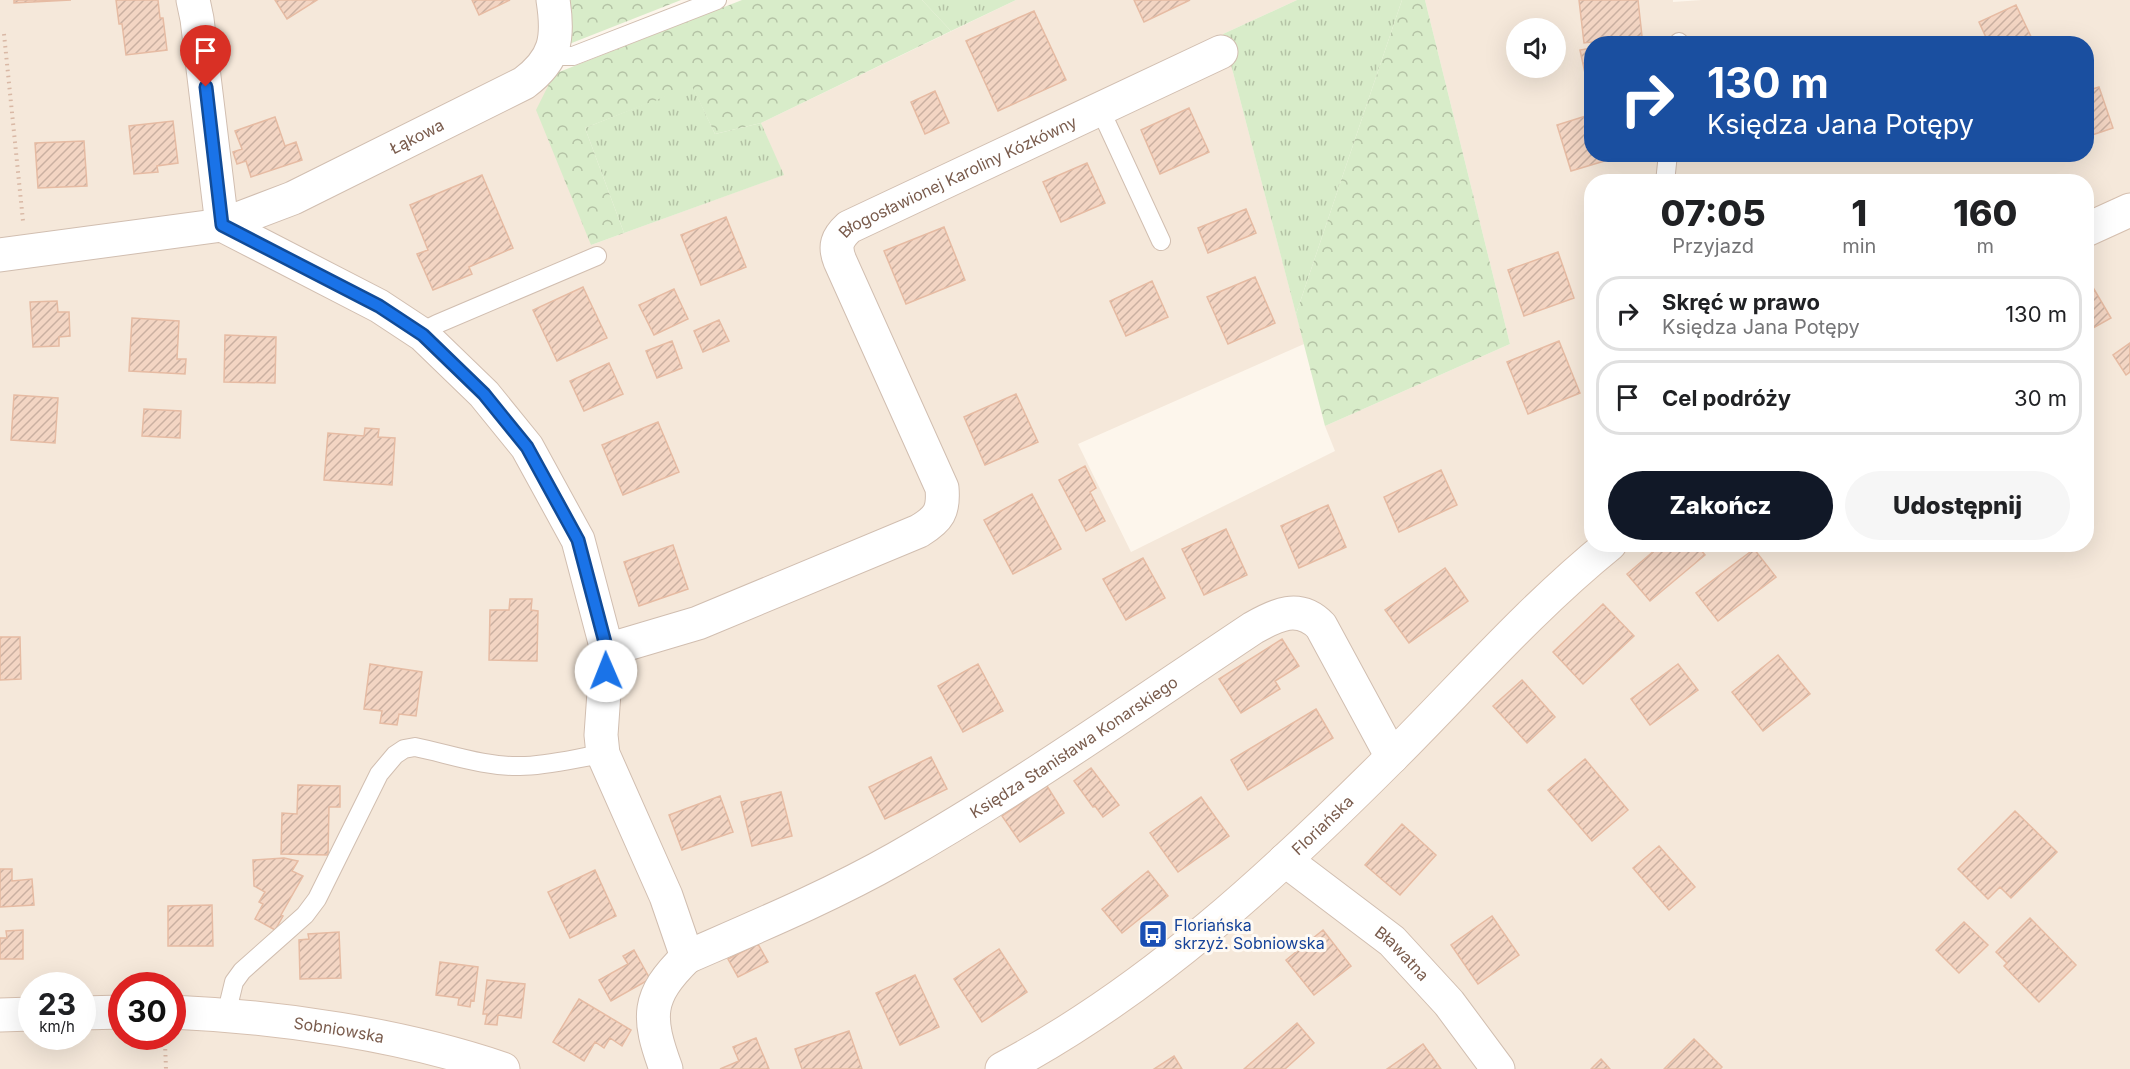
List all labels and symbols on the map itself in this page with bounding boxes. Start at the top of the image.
pin [180,25,231,87]
street label: Błogosławionej Karoliny Kózkówny [834,111,1080,242]
street label: Łąkowa [386,115,447,158]
position arrow [574,639,638,703]
street label: Księdza Stanisława Konarskiego [966,672,1182,822]
street label: Floriańska [1287,791,1357,859]
place label: Floriańska skrzyż. Sobniowska [1174,915,1325,953]
bus stop icon: Floriańska skrzyż. Sobniowska [1137,918,1169,950]
street label: Bławatna [1371,922,1433,985]
speed limit sign: 30 [108,972,186,1050]
street label: Sobniowska [292,1013,386,1047]

